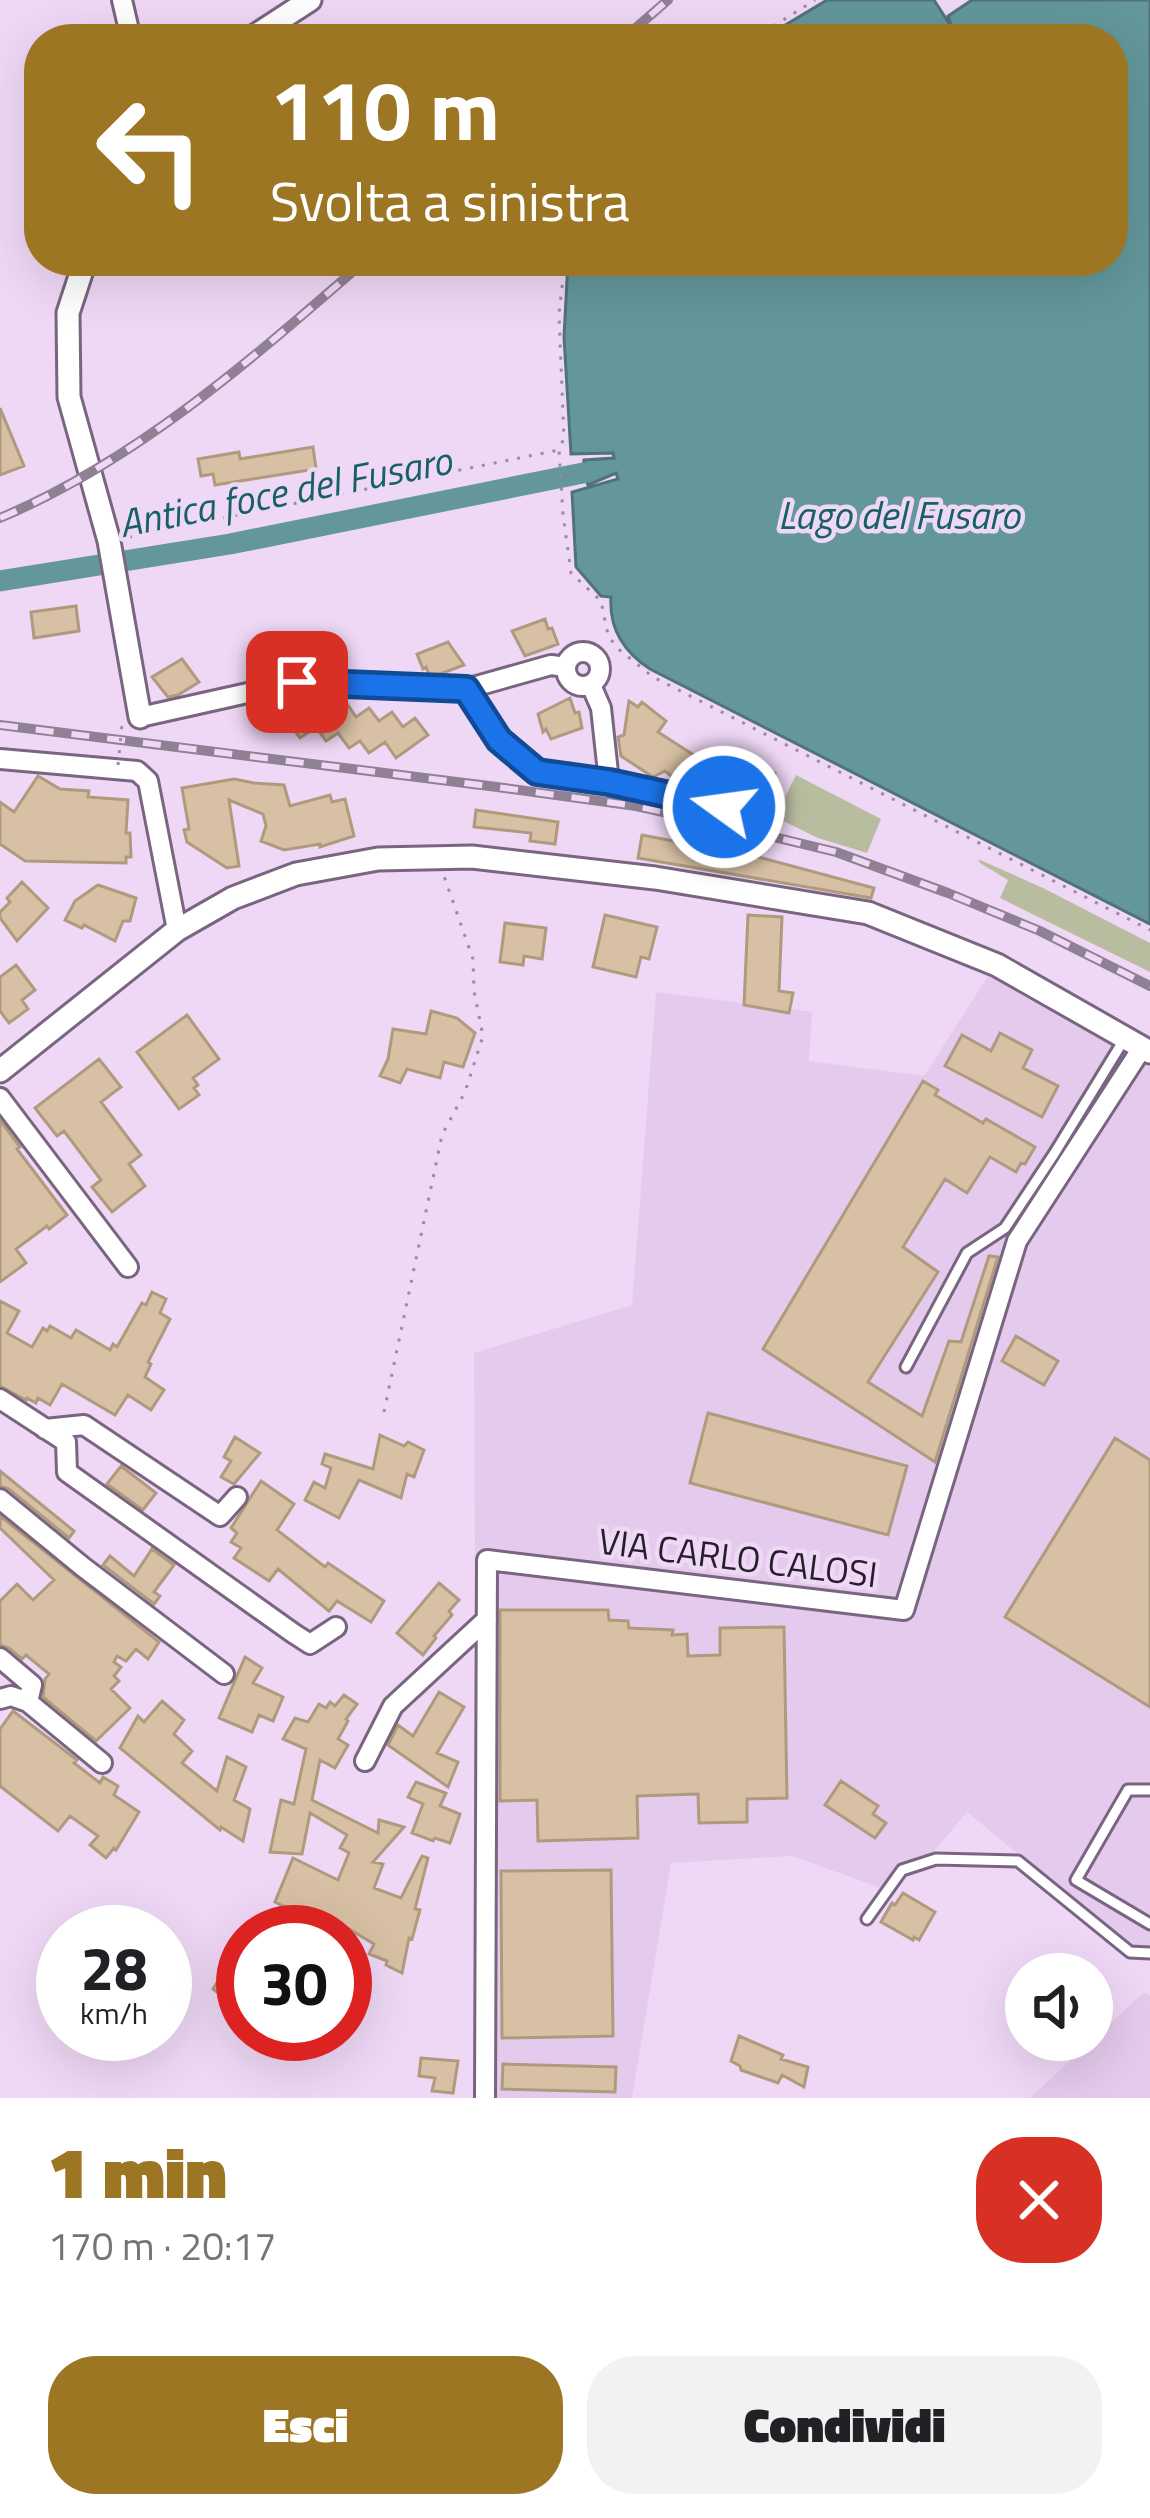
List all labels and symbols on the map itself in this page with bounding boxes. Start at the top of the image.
water label: Antica foce del Fusaro [114,430,458,552]
water label: Lago del Fusaro [778,485,1022,544]
pin [246,631,348,733]
position arrow [661,744,787,870]
street label: VIA CARLO CALOSI [596,1513,880,1601]
speed limit sign: 30 [216,1905,372,2061]

